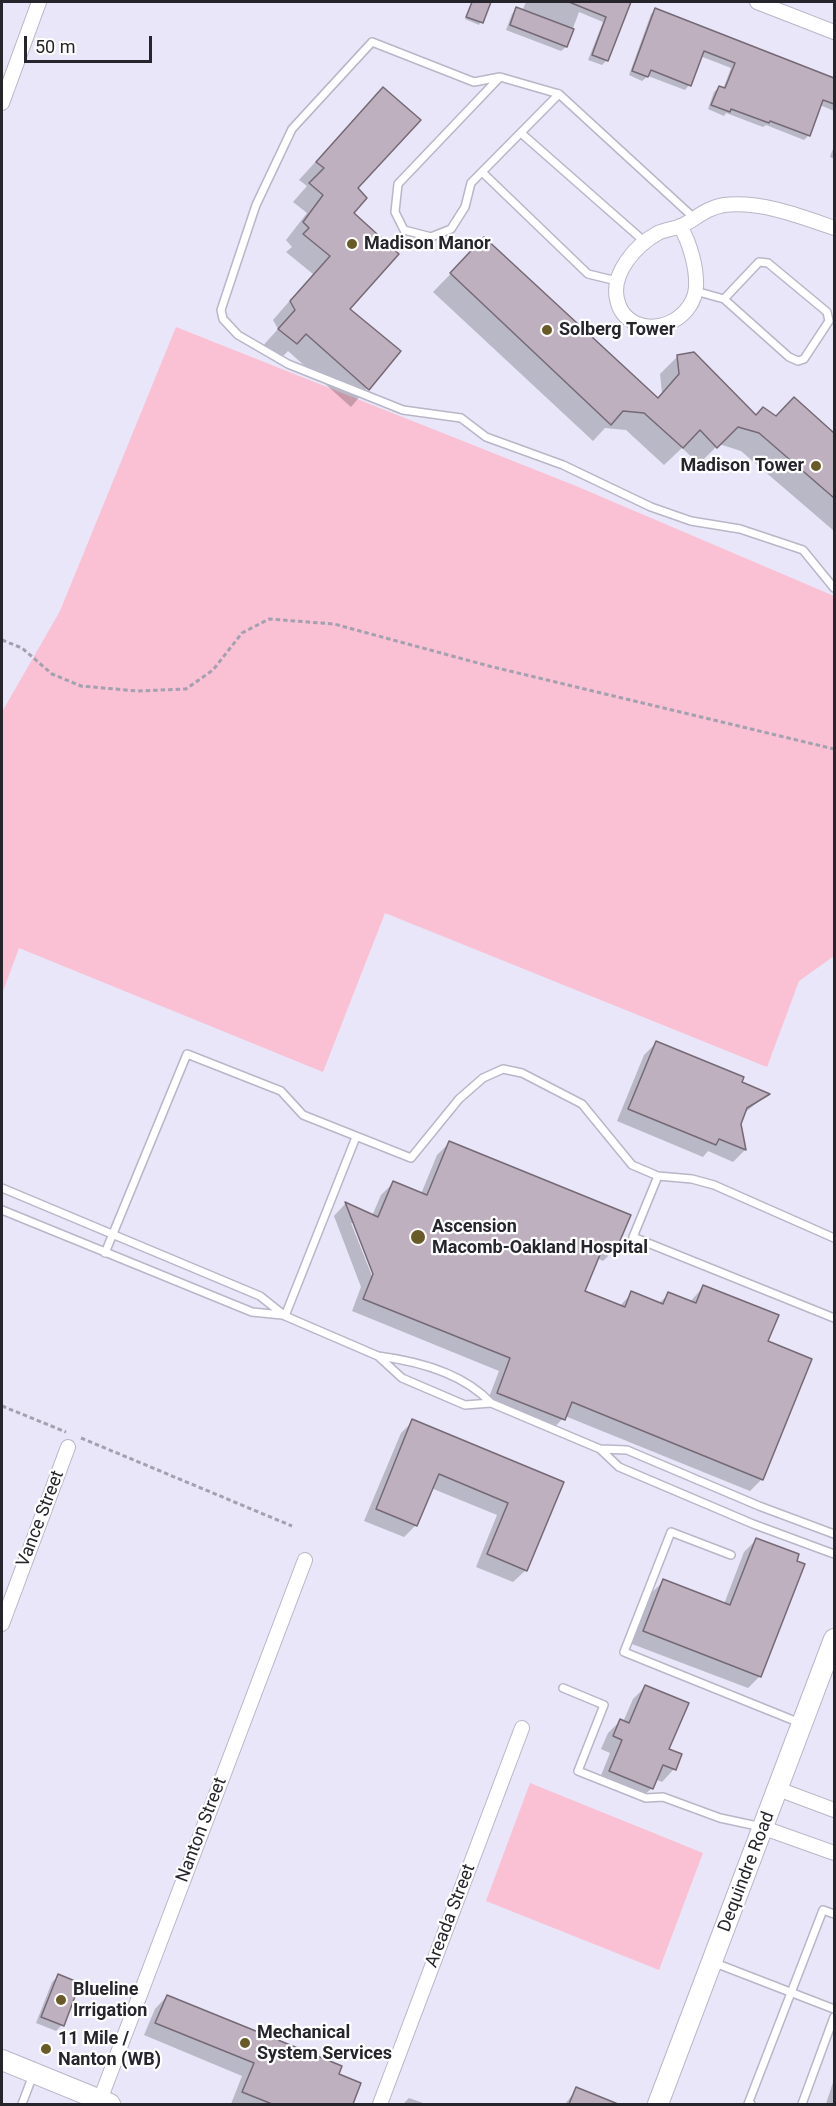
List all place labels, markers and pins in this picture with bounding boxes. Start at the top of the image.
place label: Madison Manor [364,233,490,255]
marker: Madison Manor [345,237,359,251]
place label: Solberg Tower [559,319,675,341]
marker: Solberg Tower [540,323,554,337]
place label: Madison Tower [680,455,804,477]
marker: Madison Tower [809,459,823,473]
place label: Ascension Macomb-Oakland Hospital [432,1216,648,1258]
marker: Ascension Macomb-Oakland Hospital [409,1228,427,1246]
place label: Blueline Irrigation [73,1979,147,2022]
marker: Blueline Irrigation [54,1993,68,2007]
place label: Mechanical System Services [257,2022,392,2064]
place label: 11 Mile / Nanton (WB) [58,2028,161,2070]
marker: Mechanical System Services [238,2036,252,2050]
marker: 11 Mile / Nanton (WB) [39,2042,53,2056]

